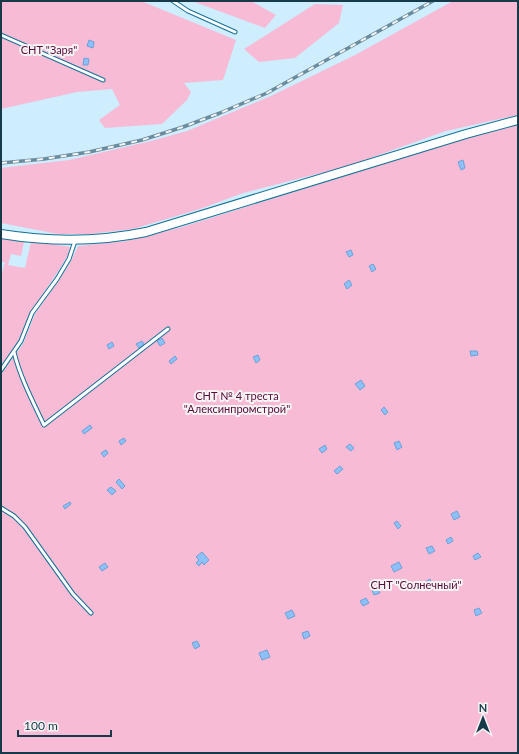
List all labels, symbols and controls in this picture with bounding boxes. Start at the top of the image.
park label: СНТ "Заря" [21,43,77,56]
park label: СНТ № 4 треста "Алексинпромстрой" [184,389,290,415]
park label: СНТ "Солнечный" [370,578,462,591]
north arrow [463,698,503,738]
text: N [479,701,487,714]
scale bar [18,712,111,738]
text: 100 m [24,718,58,733]

